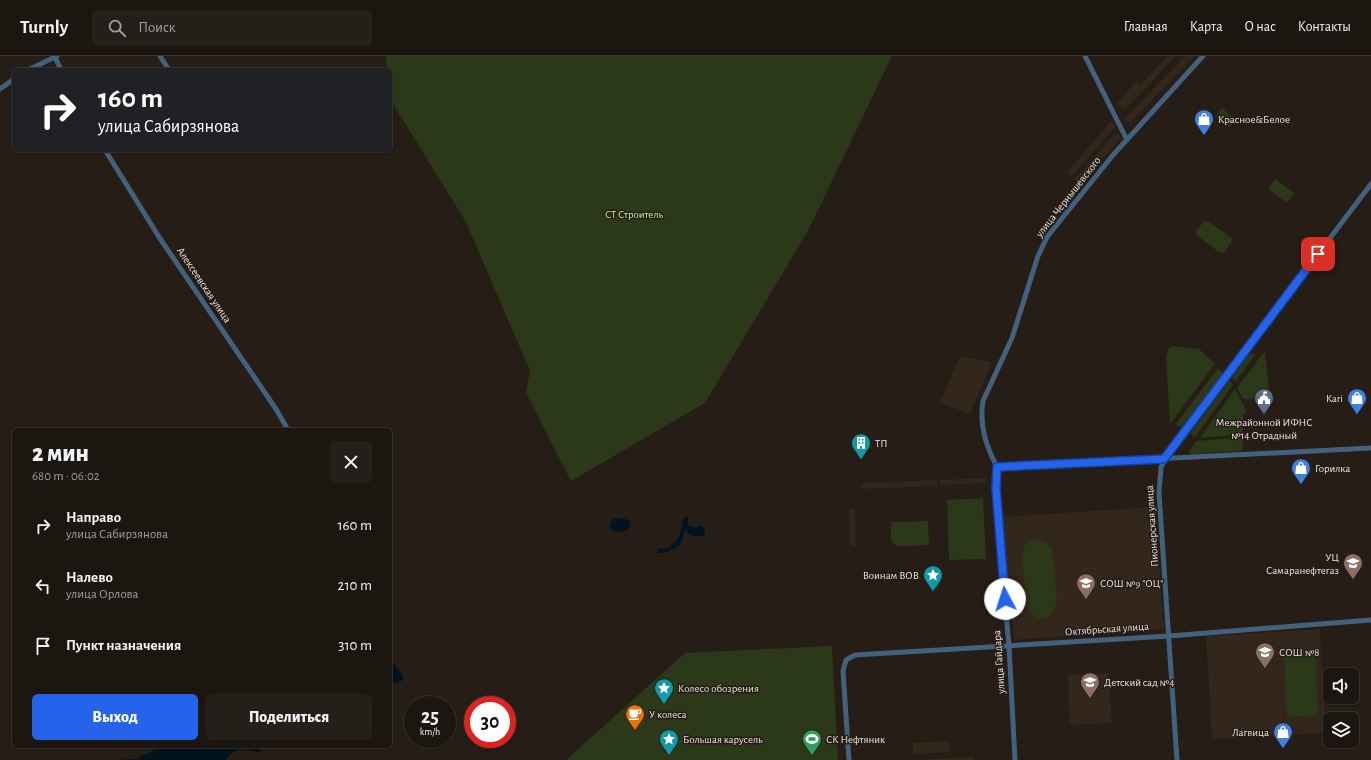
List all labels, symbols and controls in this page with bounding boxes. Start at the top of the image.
search box [92,10,372,46]
icon: search [106,17,128,39]
text: Turnly [20,18,68,37]
text: Поиск [138,20,176,35]
text: Главная [1124,20,1168,34]
text: Карта [1190,20,1223,34]
text: О нас [1245,20,1276,34]
text: Контакты [1298,20,1351,34]
icon: right [32,84,84,136]
text: 160 m [98,85,163,113]
shop icon: Красное&Белое [1193,108,1215,136]
place label: Красное&Белое [1218,114,1290,125]
text: улица Сабирзянова [98,118,239,136]
street label: улица Чернышевского [1033,155,1103,240]
park label: СТ Строитель [605,209,663,220]
pin [1301,237,1335,271]
icon: arrive [1307,243,1329,265]
street label: Алексеевская улица [175,245,233,325]
public building icon: Межрайонной ИФНС №14 Отрадный [1253,387,1275,415]
shop icon: Kari [1346,387,1368,415]
place label: Kari [1326,393,1343,404]
place label: Межрайонной ИФНС №14 Отрадный [1216,417,1312,441]
building icon: ТП [850,432,872,460]
place label: ТП [875,438,887,449]
button: close [330,441,372,483]
text: 2 мин [32,442,89,466]
shop icon: Горилка [1290,457,1312,485]
place label: Горилка [1315,463,1350,474]
text: 680 m · 06:02 [32,470,100,483]
street label: Пионерская улица [1144,485,1160,567]
text: Направо [66,510,121,525]
icon: right [32,515,54,537]
text: 160 m [337,518,372,533]
text: улица Сабирзянова [66,528,168,541]
place label: УЦ Самаранефтегаз [1266,552,1339,576]
school or university icon: УЦ Самаранефтегаз [1342,552,1364,580]
place icon: Воинам ВОВ [922,564,944,592]
text: Налево [66,570,113,585]
place label: Воинам ВОВ [863,570,919,581]
school or university icon: СОШ №9 "ОЦ" [1075,572,1097,600]
icon: left [32,575,54,597]
text: 210 m [338,578,372,593]
position arrow [984,578,1026,620]
place label: СОШ №9 "ОЦ" [1100,578,1163,589]
text: улица Орлова [66,588,139,601]
street label: Октябрьская улица [1065,621,1149,637]
street label: улица Гайдара [991,630,1007,695]
icon: arrive [32,635,54,657]
text: Пункт назначения [66,638,181,653]
text: 310 m [338,638,372,653]
school or university icon: СОШ №8 [1254,641,1276,669]
place label: СОШ №8 [1279,647,1319,658]
map controls [1323,668,1359,748]
button: sound [1323,668,1359,704]
school or university icon: Детский сад №4 [1079,671,1101,699]
place icon: Колесо обозрения [653,677,675,705]
place label: Детский сад №4 [1104,677,1174,688]
place label: Колесо обозрения [678,683,759,694]
button: Выход [32,694,198,740]
button: Поделиться [206,694,372,740]
speed limit sign: 30 [464,696,516,748]
cafe icon: У колеса [624,703,646,731]
text: 25 [421,707,439,727]
place label: У колеса [649,709,687,720]
button: layers [1323,712,1359,748]
shop icon: Лагвица [1272,721,1294,749]
text: km/h [420,727,440,737]
place label: Лагвица [1232,727,1269,738]
place icon: Большая карусель [658,728,680,756]
sports icon: СК Нефтяник [801,728,823,756]
place label: Большая карусель [683,734,763,745]
place label: СК Нефтяник [826,734,885,745]

